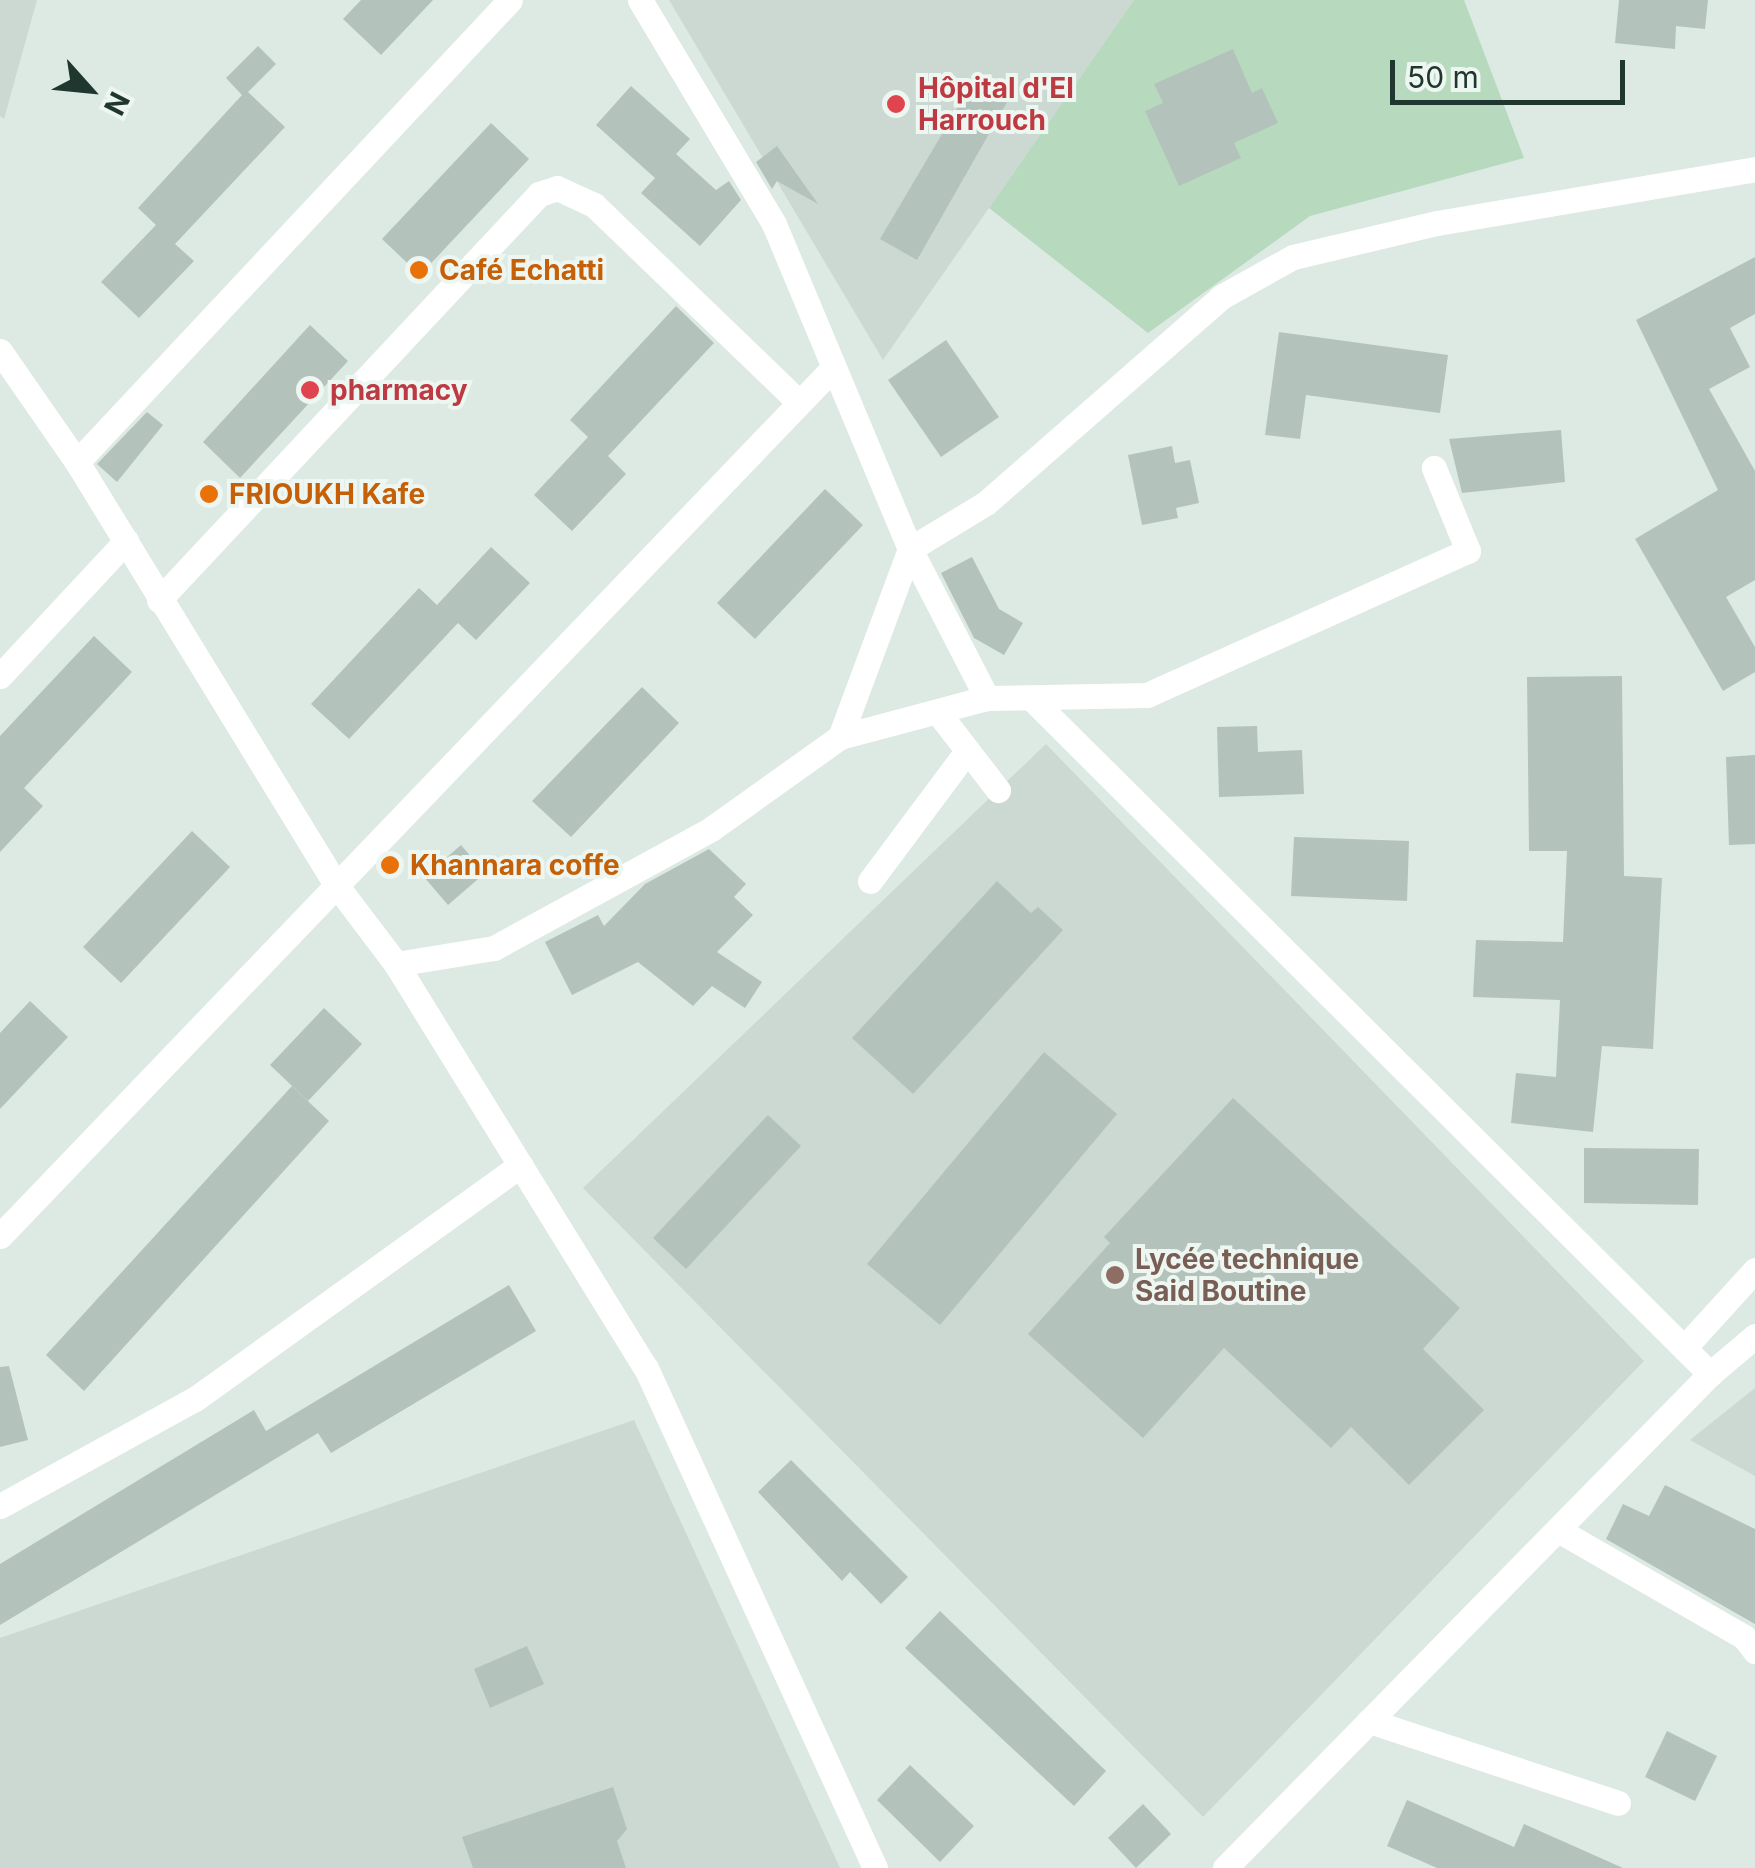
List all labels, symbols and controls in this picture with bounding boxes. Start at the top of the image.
north arrow [40,40,140,140]
scale bar [1395,40,1630,102]
text: 50 m [1407,59,1479,95]
place label: Hôpital d'El Harrouch [918,71,1074,137]
text: N [97,86,137,121]
marker: Hôpital d'El Harrouch [883,91,909,117]
place label: Café Echatti [439,253,604,287]
marker: Café Echatti [408,259,430,281]
place label: pharmacy [330,373,468,407]
marker: pharmacy [299,379,321,401]
place label: FRIOUKH Kafe [229,477,425,511]
marker: FRIOUKH Kafe [198,483,220,505]
place label: Khannara coffe [410,848,620,882]
marker: Khannara coffe [379,854,401,876]
place label: Lycée technique Said Boutine [1135,1242,1359,1308]
marker: Lycée technique Said Boutine [1104,1264,1126,1286]

